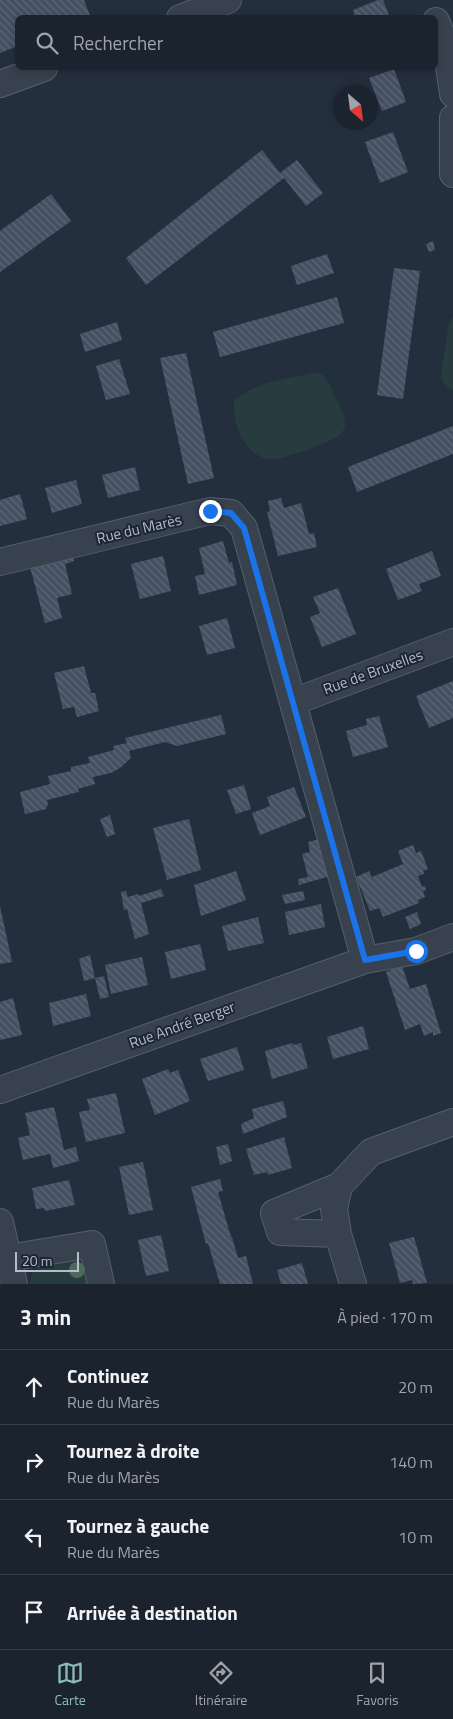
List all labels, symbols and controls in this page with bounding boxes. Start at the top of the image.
search box [15,15,438,70]
text: Rechercher [73,28,163,57]
icon: search [33,29,61,57]
north arrow [333,85,378,130]
route end [199,500,222,523]
street label: Rue du Marès [94,508,184,549]
street label: Rue de Bruxelles [320,643,426,700]
route start [405,940,428,963]
street label: Rue André Berger [126,995,238,1054]
scale bar [15,1249,79,1272]
text: 20 m [22,1250,52,1271]
text: 3 min [20,1301,71,1333]
text: À pied · 170 m [337,1305,433,1329]
text: Continuez [67,1361,149,1390]
icon: ahead [20,1373,48,1401]
text: 20 m [398,1375,433,1399]
text: Rue du Marès [67,1390,160,1414]
text: Tournez à droite [67,1436,199,1465]
icon: right [20,1448,48,1476]
text: 140 m [389,1450,433,1474]
text: Rue du Marès [67,1465,160,1489]
text: Tournez à gauche [67,1511,209,1540]
icon: left [20,1523,48,1551]
text: 10 m [398,1525,433,1549]
text: Rue du Marès [67,1540,160,1564]
icon: arrive [20,1598,48,1626]
text: Arrivée à destination [67,1598,238,1627]
tab: Carte [54,1659,86,1710]
tab: Itinéraire [195,1659,247,1710]
tab: Favoris [356,1659,399,1710]

